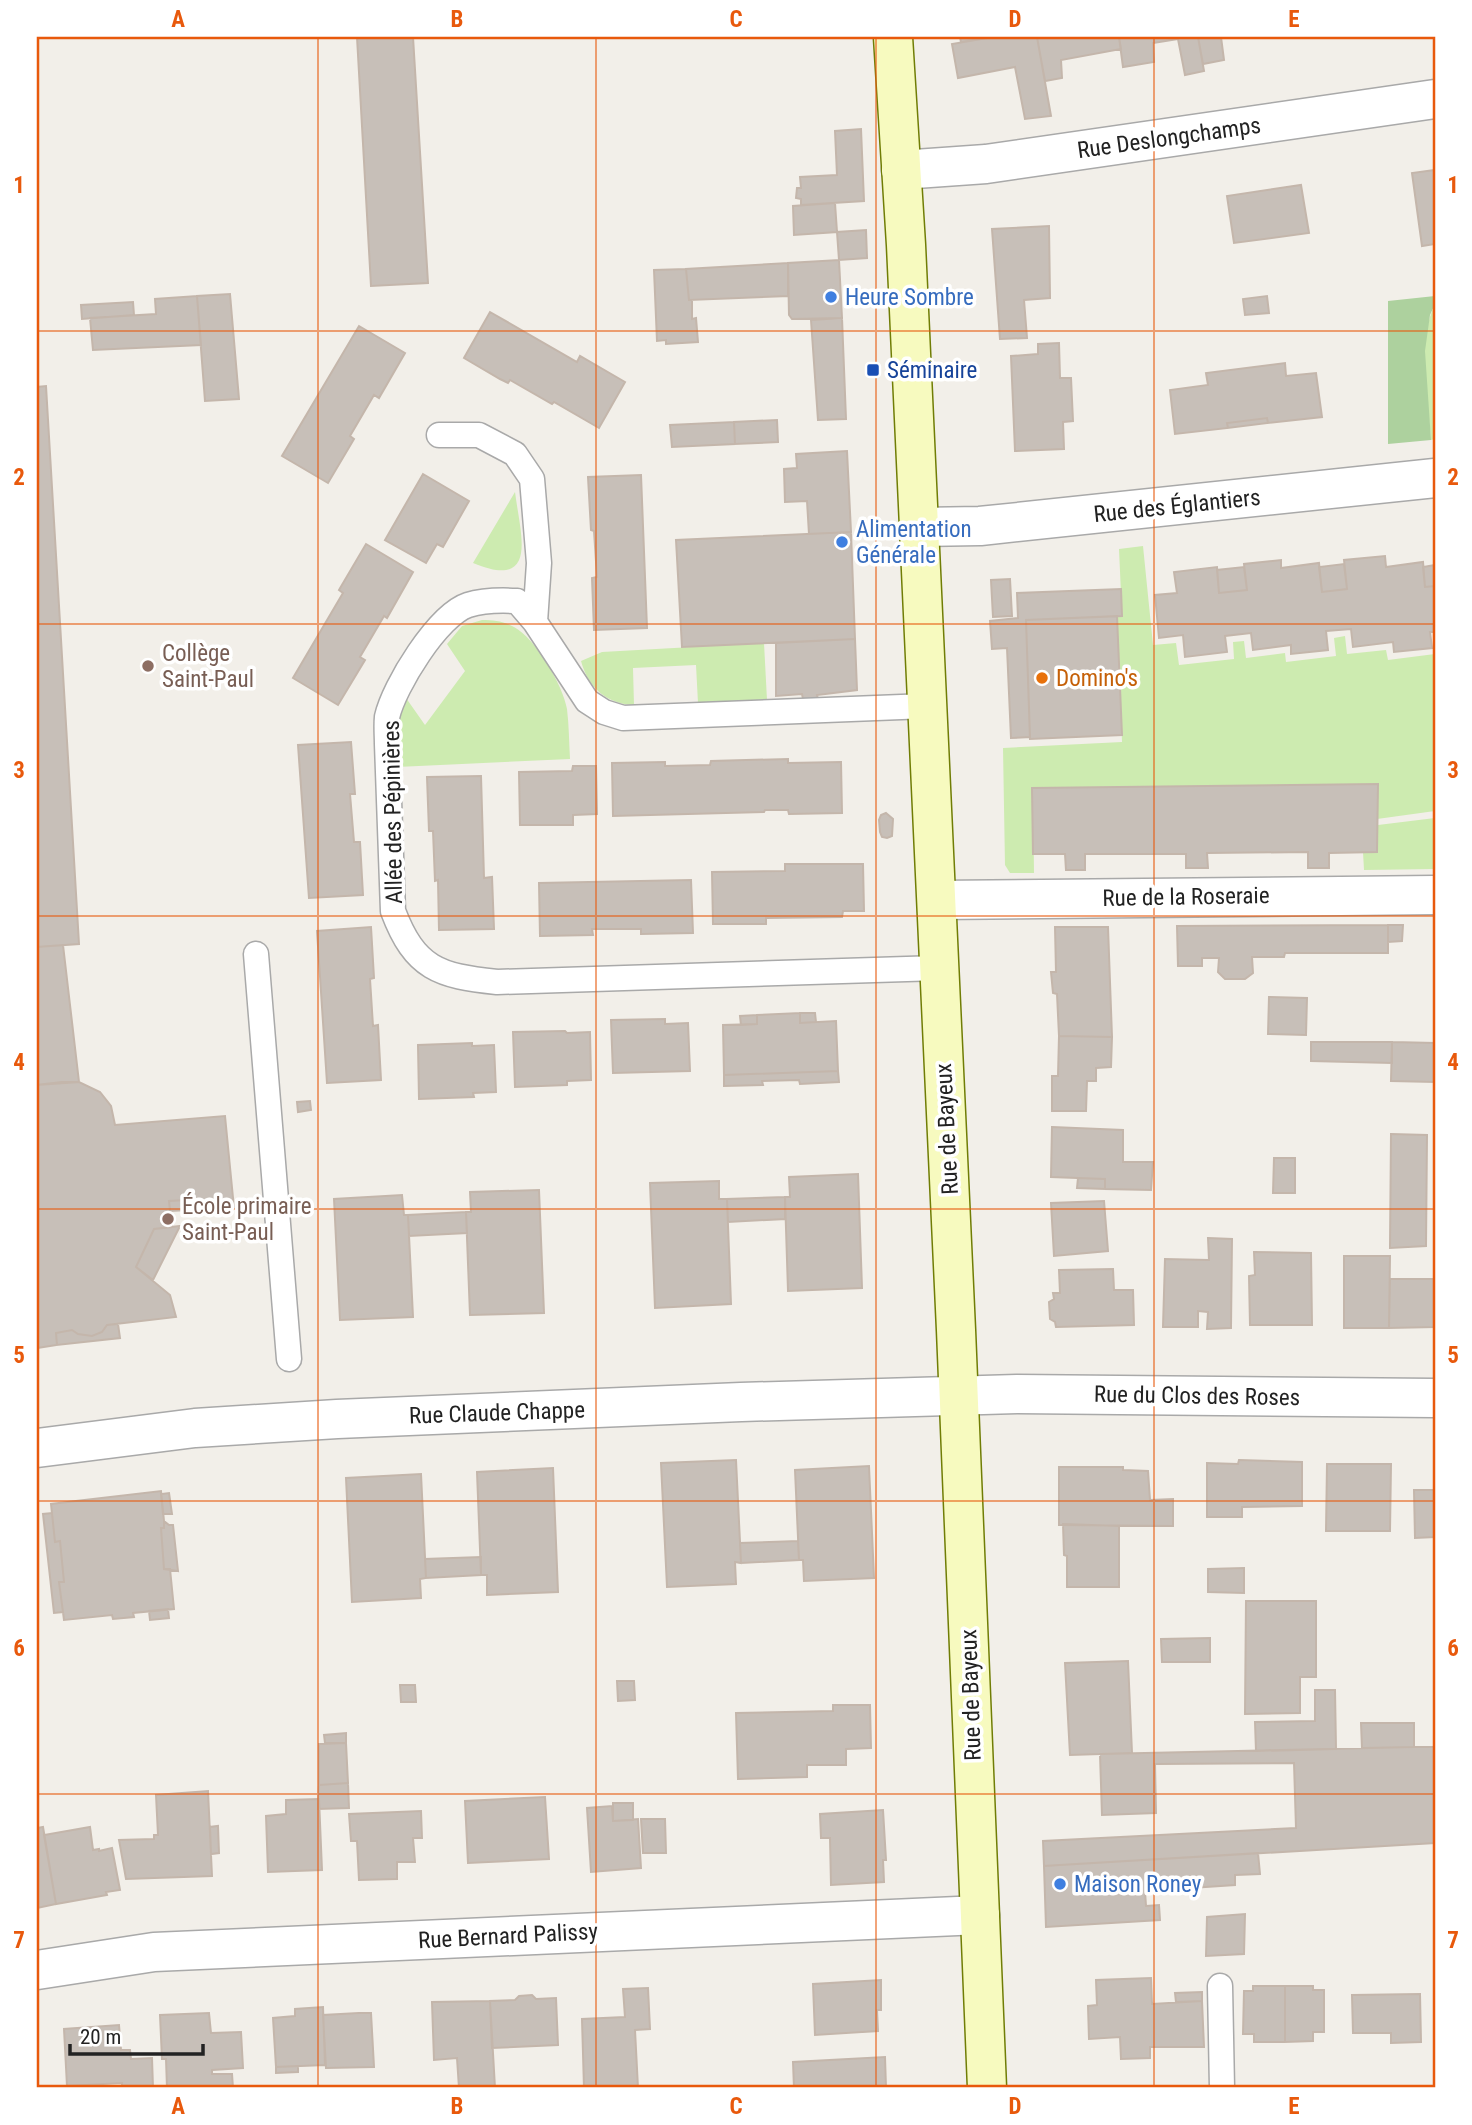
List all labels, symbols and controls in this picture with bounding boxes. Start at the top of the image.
text: A [171,6,185,33]
text: B [451,6,463,33]
text: C [729,6,743,33]
text: D [1009,6,1022,33]
text: E [1288,6,1300,33]
street label: Rue Deslongchamps [1076,112,1262,164]
text: 1 [13,172,25,199]
text: 1 [1447,172,1459,199]
place label: Heure Sombre [845,284,974,311]
marker: Heure Sombre [823,289,839,305]
place label: Séminaire [887,357,977,384]
marker: Séminaire [865,362,881,378]
text: 2 [13,464,25,491]
text: 2 [1447,464,1459,491]
street label: Rue des Églantiers [1092,483,1262,528]
place label: Alimentation Générale [856,516,972,569]
marker: Alimentation Générale [834,534,850,550]
place label: Collège Saint-Paul [162,640,254,693]
marker: Collège Saint-Paul [140,658,156,674]
place label: Domino's [1056,665,1138,692]
marker: Domino's [1034,670,1050,686]
street label: Allée des Pépinières [378,720,408,904]
text: 3 [13,757,25,784]
text: 3 [1447,757,1459,784]
street label: Rue de la Roseraie [1102,882,1270,912]
text: 4 [13,1049,25,1076]
text: 4 [1447,1049,1459,1076]
street label: Rue de Bayeux [930,1063,964,1195]
place label: École primaire Saint-Paul [182,1192,312,1246]
marker: École primaire Saint-Paul [160,1211,176,1227]
text: 5 [13,1342,25,1369]
text: 5 [1447,1342,1459,1369]
street label: Rue du Clos des Roses [1094,1381,1300,1411]
street label: Rue Claude Chappe [409,1396,585,1430]
street label: Rue de Bayeux [955,1629,987,1761]
text: 6 [13,1635,25,1662]
text: 6 [1447,1635,1459,1662]
place label: Maison Roney [1074,1871,1202,1898]
marker: Maison Roney [1052,1876,1068,1892]
street label: Rue Bernard Palissy [417,1918,599,1954]
text: 7 [13,1927,25,1954]
text: 7 [1447,1927,1459,1954]
scale bar [70,2013,203,2057]
text: 20 m [80,2025,121,2049]
text: A [171,2093,185,2120]
text: B [451,2093,463,2120]
text: C [729,2093,743,2120]
text: D [1009,2093,1022,2120]
text: E [1288,2093,1300,2120]

